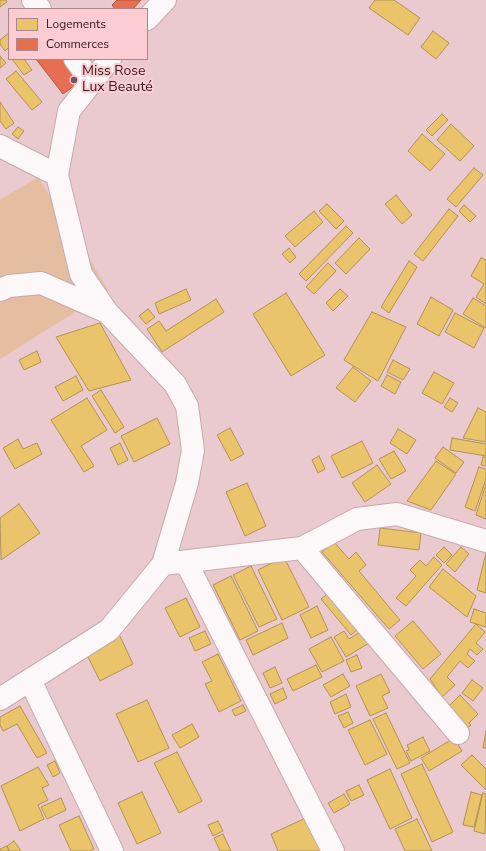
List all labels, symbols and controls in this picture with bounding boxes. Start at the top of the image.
legend [8,8,148,60]
text: Logements [46,16,106,32]
text: Commerces [46,36,109,52]
place label: Miss Rose Lux Beauté [82,64,153,96]
marker: Miss Rose Lux Beauté [69,75,79,85]

